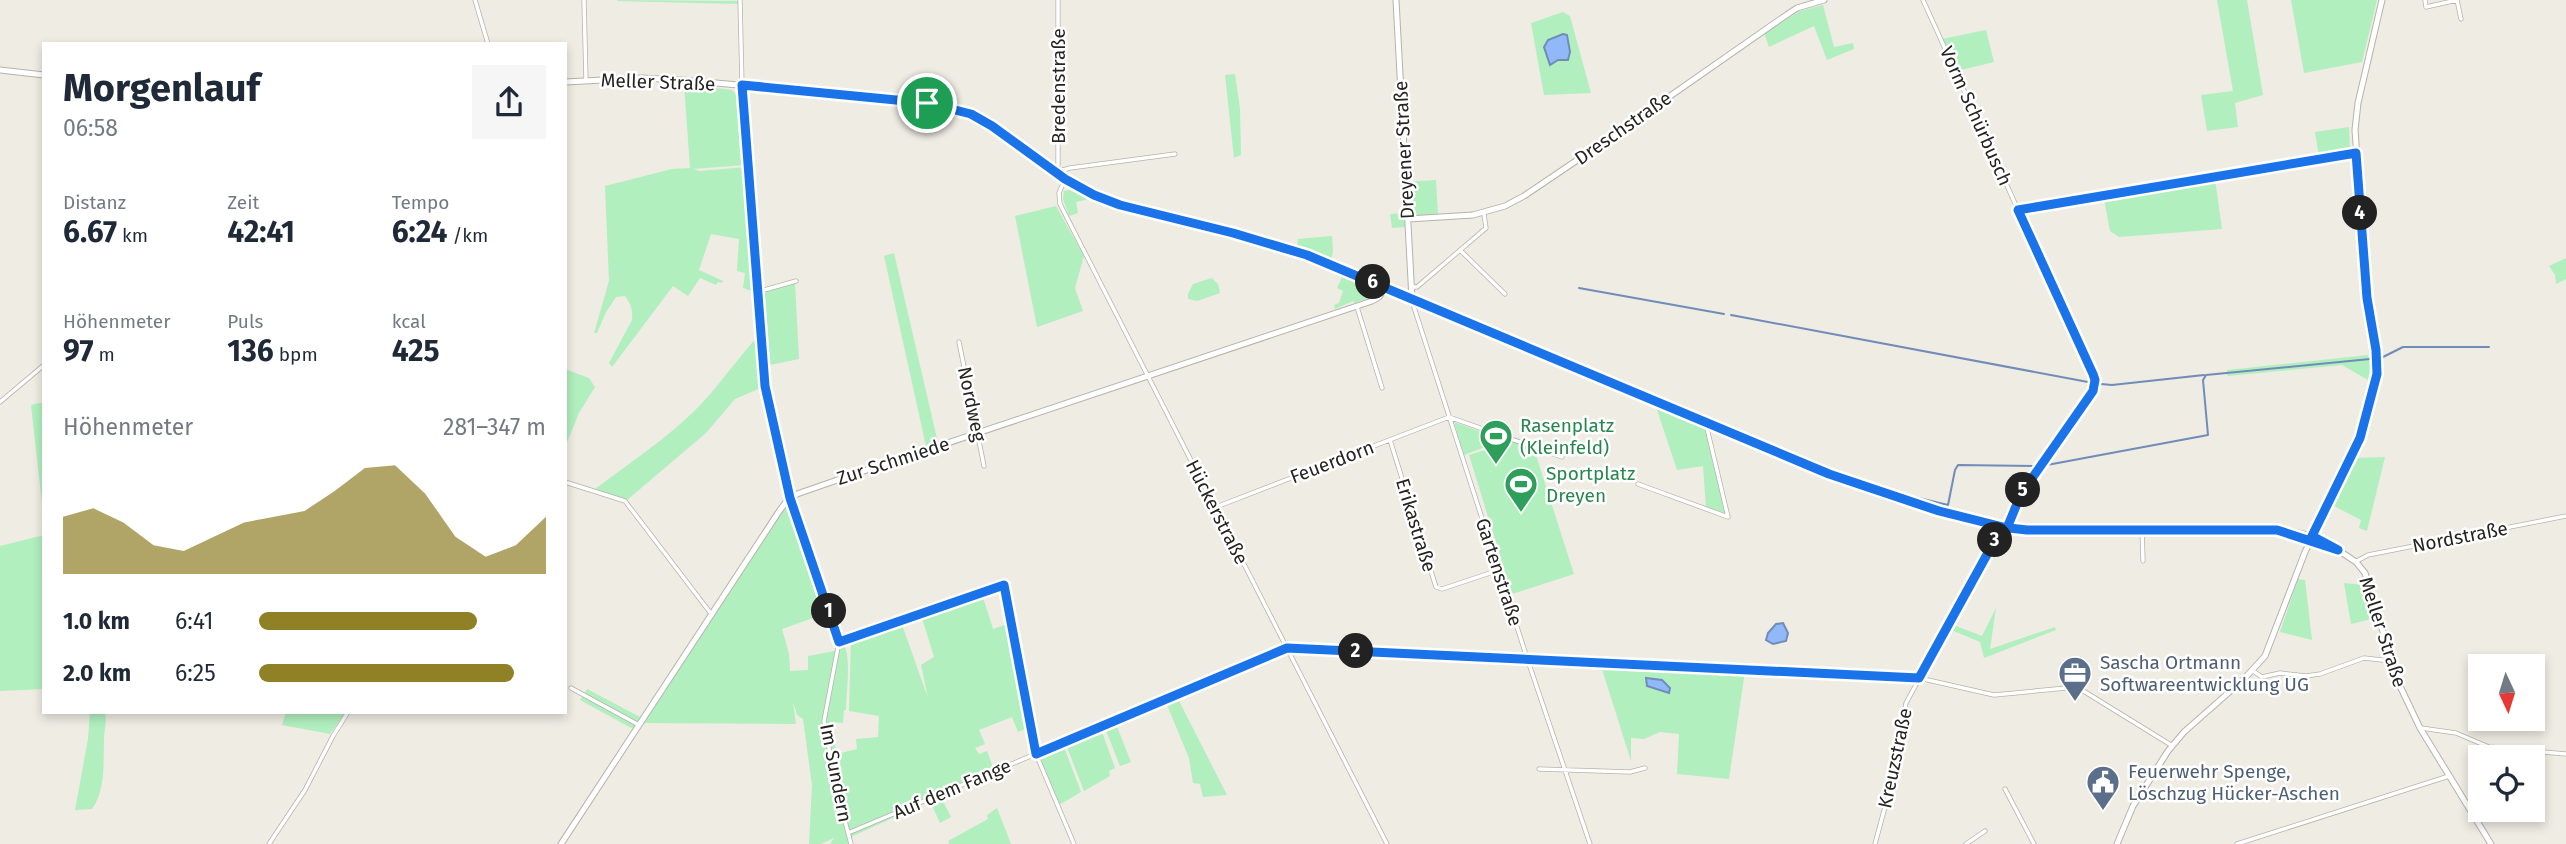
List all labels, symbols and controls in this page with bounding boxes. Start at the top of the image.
street label: Bredenstraße [1047,28,1070,144]
street label: Vorm Schürbusch [1935,43,2017,189]
text: Morgenlauf [63,65,260,111]
button: share [472,65,546,139]
street label: Meller Straße [600,69,716,95]
pin [897,73,957,133]
street label: Dreyener Straße [1389,80,1419,220]
icon: arrive [908,84,946,122]
street label: Dreschstraße [1570,86,1676,170]
text: 06:58 [63,114,118,142]
text: Distanz [63,191,126,214]
text: Zeit [227,191,259,214]
text: Tempo [392,191,449,214]
pin: 4 [2342,196,2378,230]
text: 4 [2354,201,2365,224]
text: 6.67 [63,214,117,250]
text: 42:41 [227,214,295,250]
text: 6:24 [392,214,447,250]
text: km [117,224,148,247]
text: /km [447,224,488,247]
pin: 6 [1356,264,1390,300]
text: 6 [1367,270,1378,293]
text: Höhenmeter [63,310,171,333]
text: Puls [227,310,263,333]
text: kcal [392,310,426,333]
text: 97 [63,333,93,369]
text: 136 [227,333,274,369]
text: 425 [392,333,440,369]
text: m [93,343,115,366]
text: bpm [274,343,318,366]
street label: Nordweg [953,364,991,444]
text: Höhenmeter [63,413,193,441]
text: 281–347 m [443,413,546,441]
place label: Rasenplatz (Kleinfeld) [1520,414,1614,459]
sports icon: Rasenplatz (Kleinfeld) [1477,417,1515,466]
street label: Zur Schmiede [834,432,952,490]
street label: Feuerdorn [1287,435,1377,489]
street label: Hückerstraße [1181,456,1253,568]
place label: Sportplatz Dreyen [1546,462,1635,507]
sports icon: Sportplatz Dreyen [1502,465,1540,514]
pin: 5 [2006,472,2040,508]
street label: Erikastraße [1391,475,1441,575]
text: 5 [2017,478,2028,501]
street label: Gartenstraße [1471,515,1527,629]
street label: Nordstraße [2410,516,2510,558]
pin: 3 [1978,522,2012,558]
text: 3 [1990,528,1999,551]
street label: Meller Straße [2354,574,2412,690]
pin: 1 [812,594,846,628]
text: 1 [824,599,833,622]
text: 1.0 km [63,607,130,635]
text: 6:41 [175,607,214,635]
pin: 2 [1338,634,1374,668]
text: 2 [1351,639,1360,662]
place label: Sascha Ortmann Softwareentwicklung UG [2100,651,2309,696]
office icon: Sascha Ortmann Softwareentwicklung UG [2056,654,2094,703]
north arrow [2468,654,2544,732]
map controls [2468,654,2545,822]
text: 2.0 km [63,659,131,687]
text: 6:25 [175,659,216,687]
street label: Kreuzstraße [1873,706,1917,810]
street label: Im Sundern [815,722,857,824]
button: locate [2468,745,2545,822]
street label: Auf dem Fange [890,754,1014,824]
place label: Feuerwehr Spenge, Löschzug Hücker-Aschen [2128,760,2340,805]
public building icon: Feuerwehr Spenge, Löschzug Hücker-Aschen [2084,763,2122,812]

